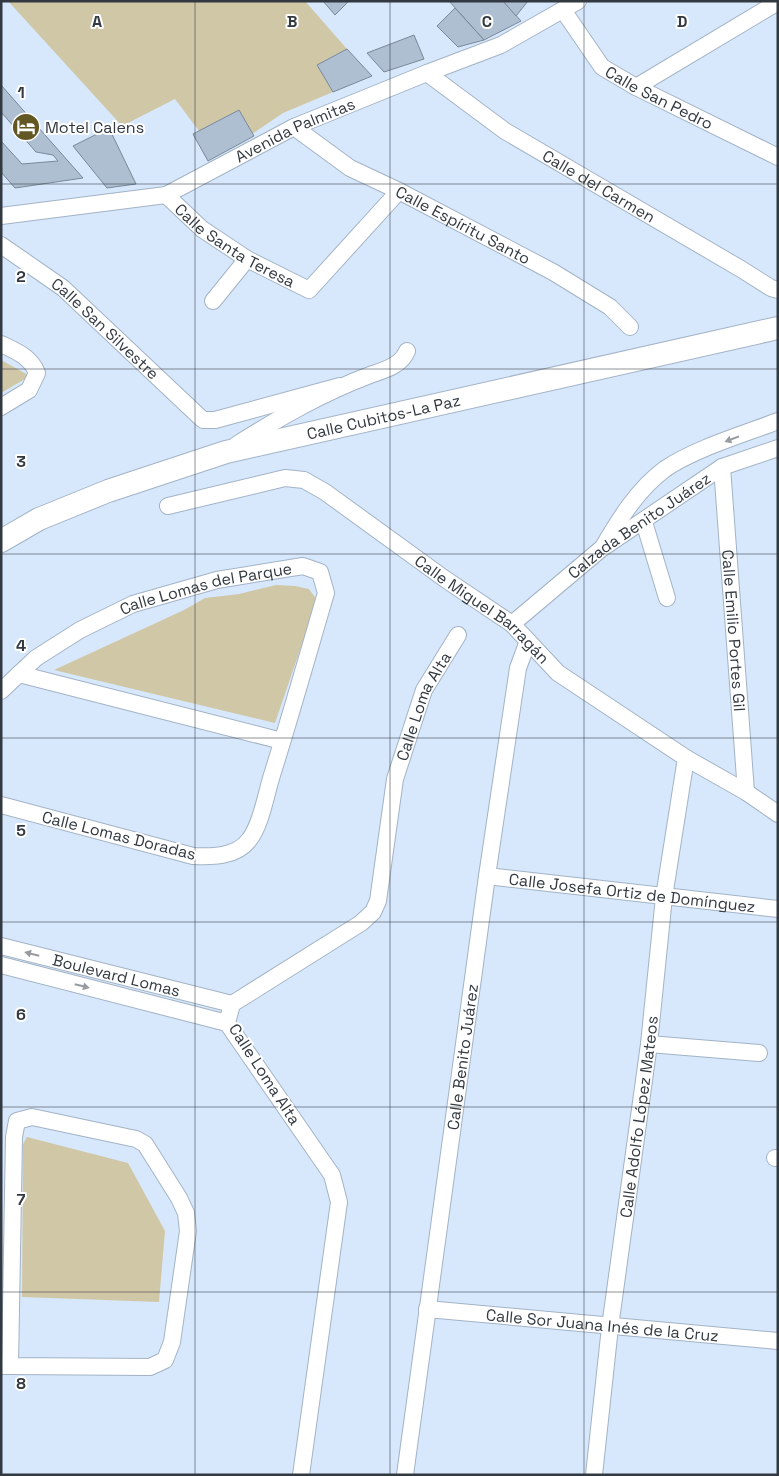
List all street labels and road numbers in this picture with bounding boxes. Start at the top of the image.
street label: Calle San Pedro [601,61,717,134]
street label: Avenida Palmitas [232,93,358,167]
street label: Calle del Carmen [538,145,659,228]
street label: Calle Espíritu Santo [392,181,534,269]
street label: Calle Santa Teresa [170,199,298,292]
street label: Calle San Silvestre [47,273,163,384]
street label: Calle Cubitos-La Paz [305,390,462,445]
street label: Calzada Benito Juárez [563,468,715,584]
street label: Calle Emilio Portes Gil [717,549,750,712]
street label: Calle Miguel Barragán [410,550,554,668]
street label: Calle Lomas del Parque [116,558,294,620]
street label: Calle Loma Alta [392,648,456,764]
street label: Calle Lomas Doradas [40,806,198,865]
street label: Calle Josefa Ortiz de Domínguez [508,869,756,917]
street label: Boulevard Lomas [50,949,182,1002]
street label: Calle Benito Juárez [442,983,483,1131]
street label: Calle Adolfo López Mateos [615,1015,663,1219]
street label: Calle Loma Alta [224,1020,305,1129]
street label: Calle Sor Juana Inés de la Cruz [485,1304,719,1347]

